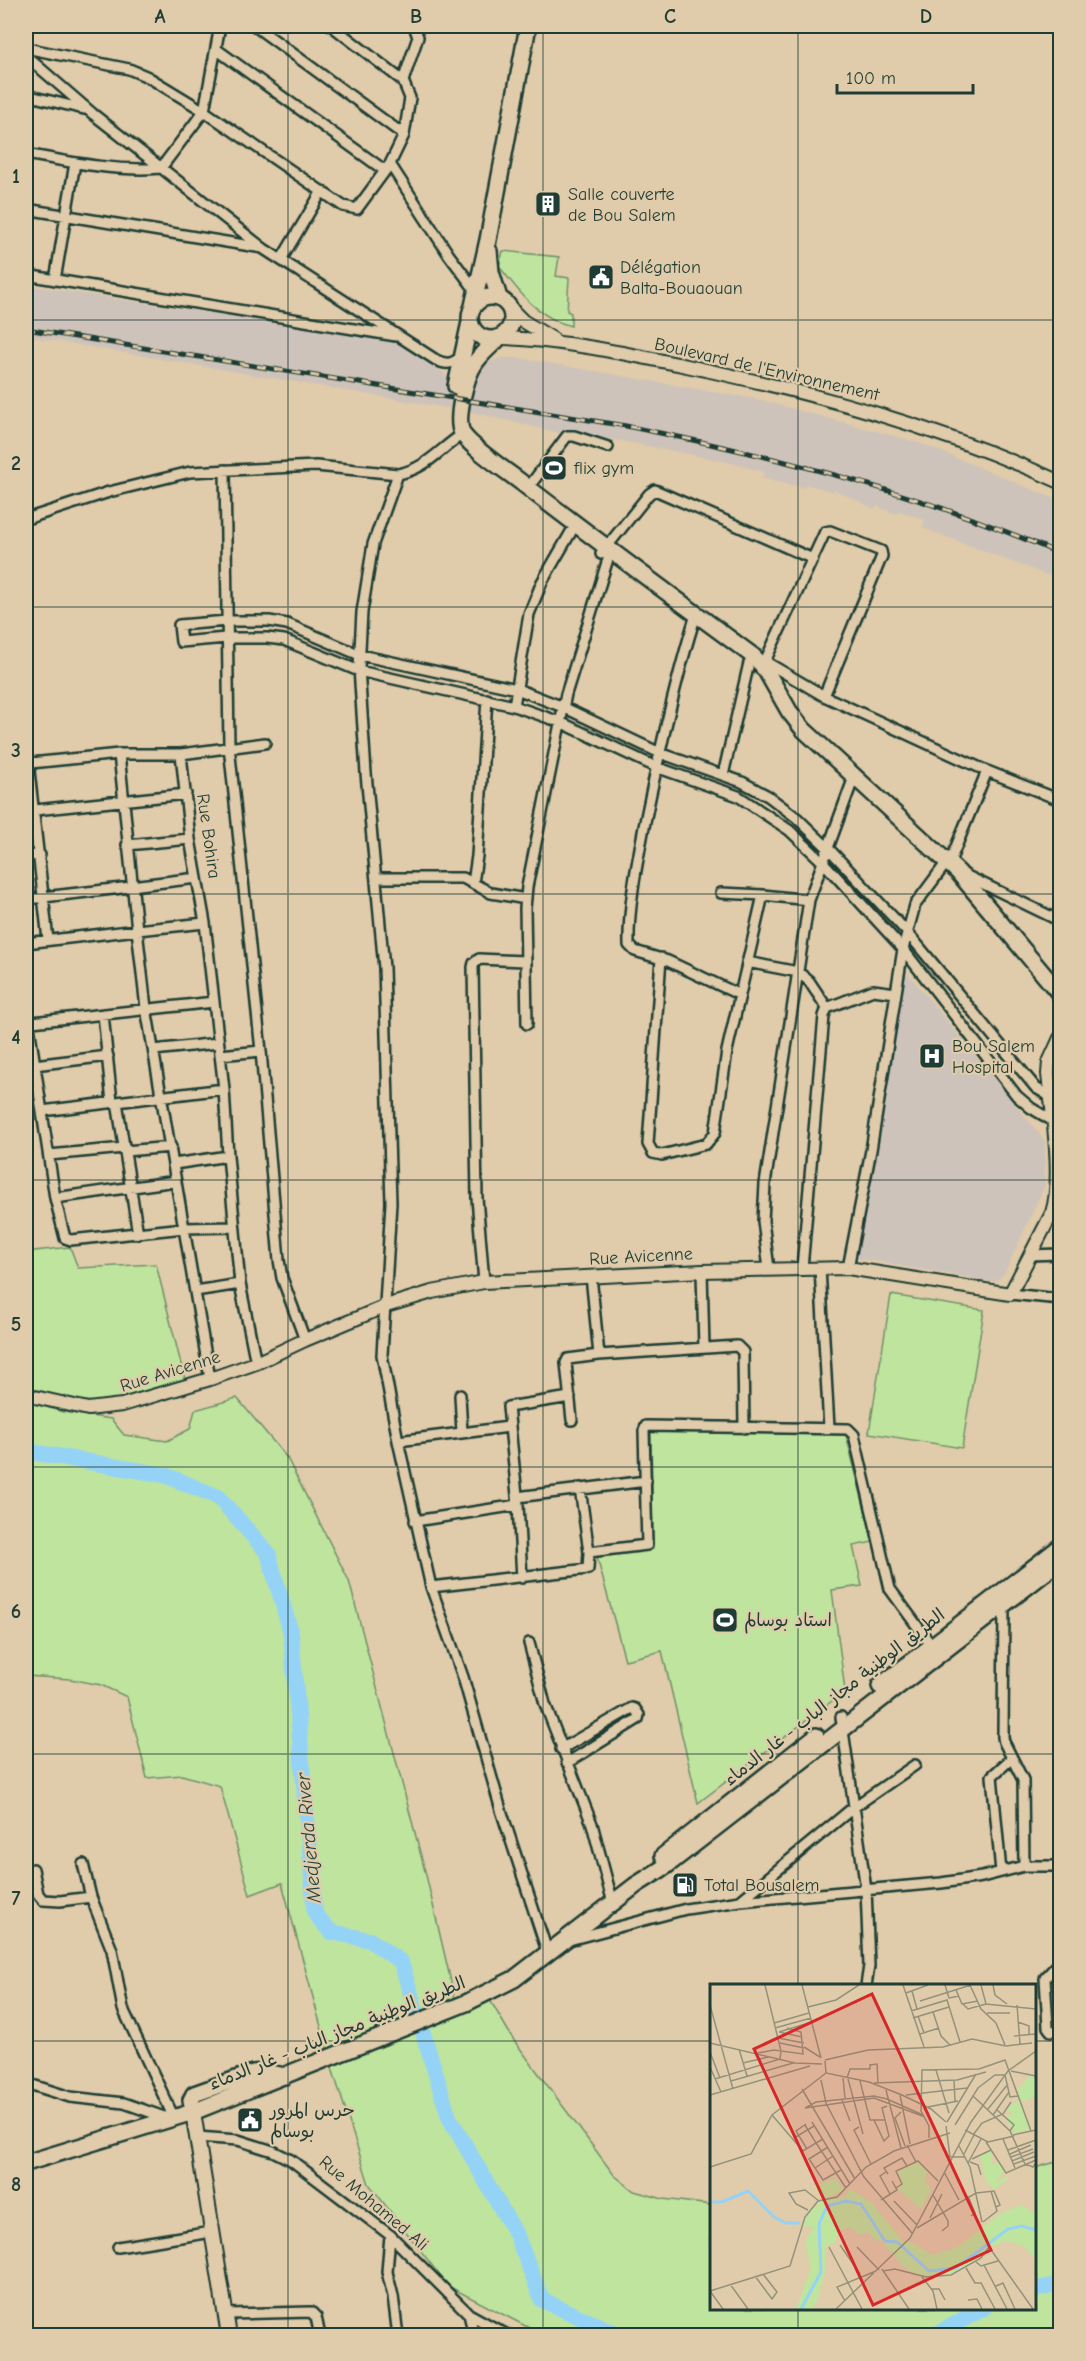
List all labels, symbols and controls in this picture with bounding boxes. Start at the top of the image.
text: A [154,5,166,28]
text: B [410,5,422,28]
text: C [664,5,676,28]
text: D [920,5,932,28]
scale bar [837,57,974,95]
text: 100 m [846,68,896,89]
text: 1 [12,165,20,188]
place label: Salle couverte de Bou Salem [568,184,676,226]
building icon: Salle couverte de Bou Salem [533,189,563,219]
place label: Délégation Balta-Bouaouan [620,257,743,299]
public building icon: Délégation Balta-Bouaouan [586,262,616,292]
street label: Boulevard de l'Environnement [652,333,882,406]
text: 2 [11,452,21,475]
sports icon: flix gym [539,453,569,483]
place label: flix gym [573,458,634,479]
text: 3 [11,739,21,762]
street label: Rue Bohira [192,792,225,880]
text: 4 [11,1026,21,1049]
place label: Bou Salem Hospital [952,1036,1035,1078]
hospital icon: Bou Salem Hospital [917,1041,947,1071]
street label: Rue Avicenne [589,1243,693,1270]
text: 5 [11,1313,21,1336]
street label: Rue Avicenne [118,1346,223,1397]
text: 6 [11,1600,21,1623]
sports icon: استاد بوسالم [710,1605,740,1635]
street label: الطريق الوطنية مجاز الباب - غار الدماء [720,1605,949,1790]
place label: استاد بوسالم [744,1610,832,1634]
water label: Medjerda River [291,1771,326,1905]
fuel station icon: Total Bousalem [670,1870,700,1900]
place label: Total Bousalem [704,1875,819,1896]
text: 7 [12,1887,21,1910]
street label: الطريق الوطنية مجاز الباب - غار الدماء [206,1972,469,2095]
inset map [710,1984,1035,2310]
place label: حرس المرور بوسالم [268,2100,355,2145]
public building icon: حرس المرور بوسالم [235,2105,265,2135]
street label: Rue Mohamed Ali [315,2151,433,2255]
text: 8 [11,2173,21,2196]

